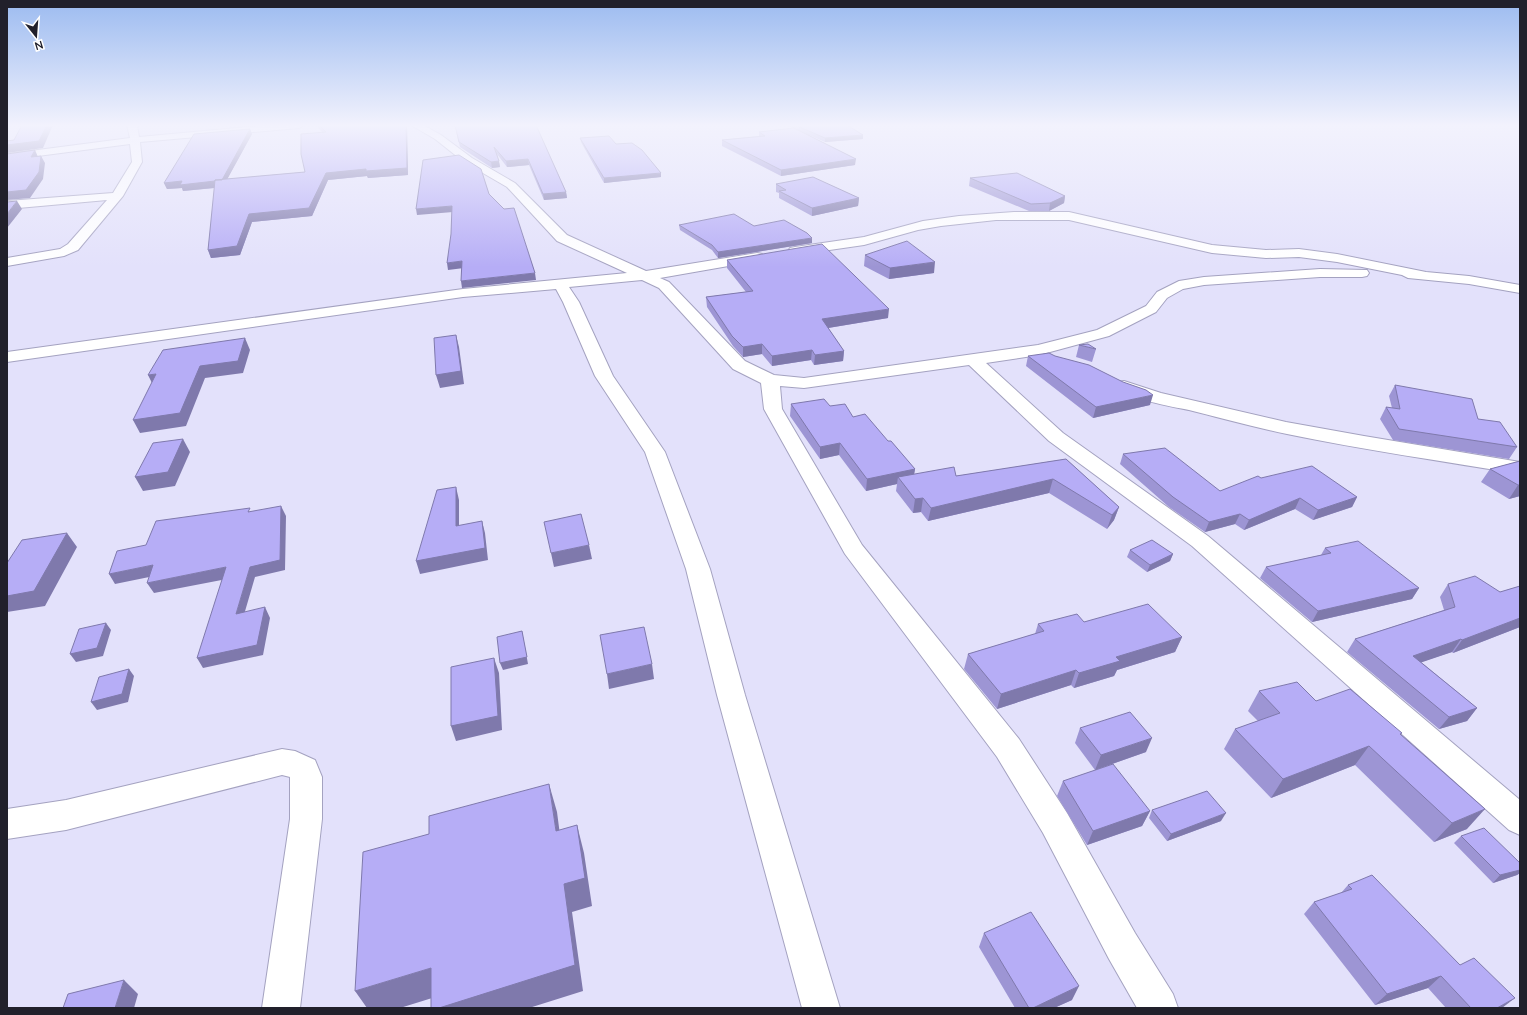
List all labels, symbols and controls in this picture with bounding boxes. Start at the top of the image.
north arrow [16,16,56,56]
text: N [33,37,45,53]

